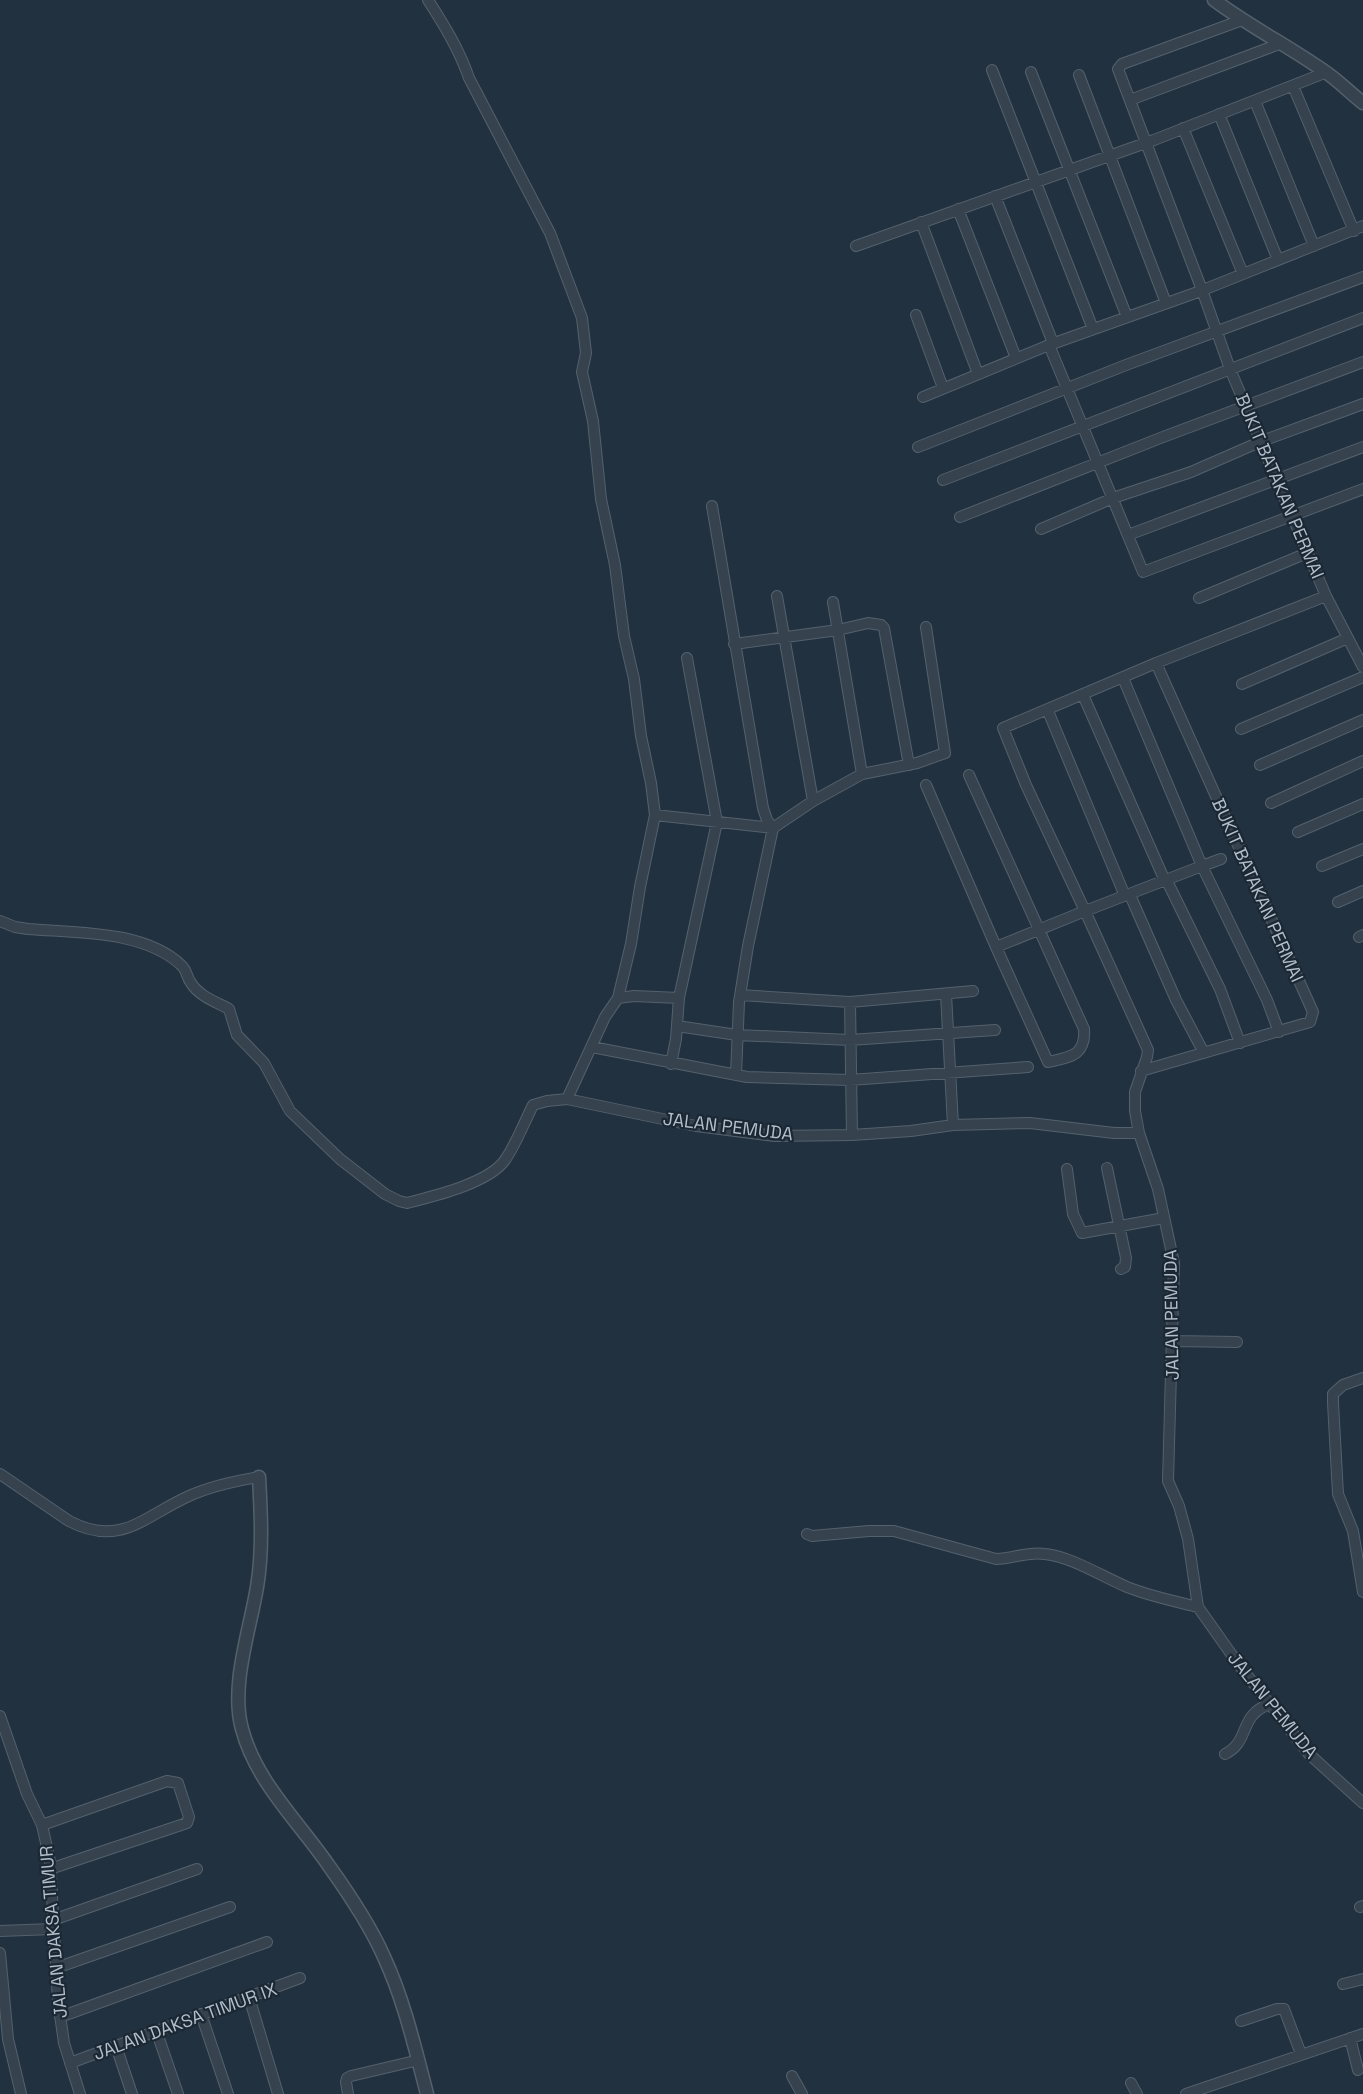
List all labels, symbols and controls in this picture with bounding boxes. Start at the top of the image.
street label: BUKIT BATAKAN PERMAI [1231,390,1329,582]
street label: BUKIT BATAKAN PERMAI [1207,794,1309,986]
street label: JALAN PEMUDA [662,1107,794,1145]
street label: JALAN PEMUDA [1158,1249,1184,1381]
street label: JALAN PEMUDA [1223,1647,1323,1763]
street label: JALAN DAKSA TIMUR [34,1845,72,2019]
street label: JALAN DAKSA TIMUR IX [90,1977,280,2065]

